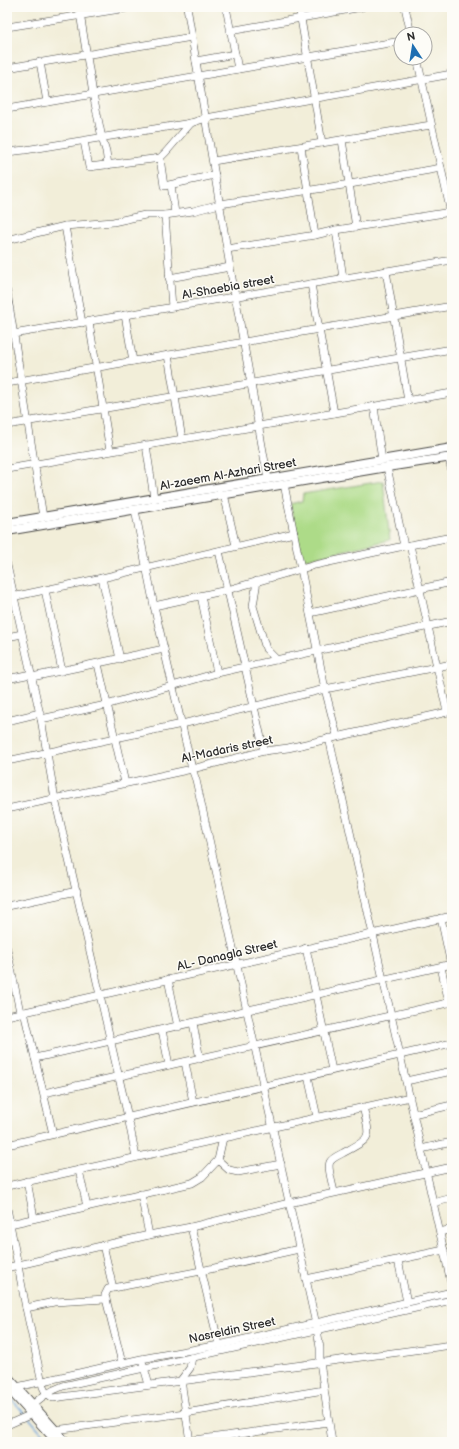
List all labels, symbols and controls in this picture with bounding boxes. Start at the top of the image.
north arrow [393,26,433,66]
text: N [406,29,416,44]
street label: Al-Shaebia street [181,272,276,303]
street label: Al-zaeem Al-Azhari Street [159,455,298,494]
street label: Al-Madaris street [180,732,275,767]
street label: AL- Danagla Street [175,937,279,974]
street label: Nasreldin Street [188,1314,277,1347]

